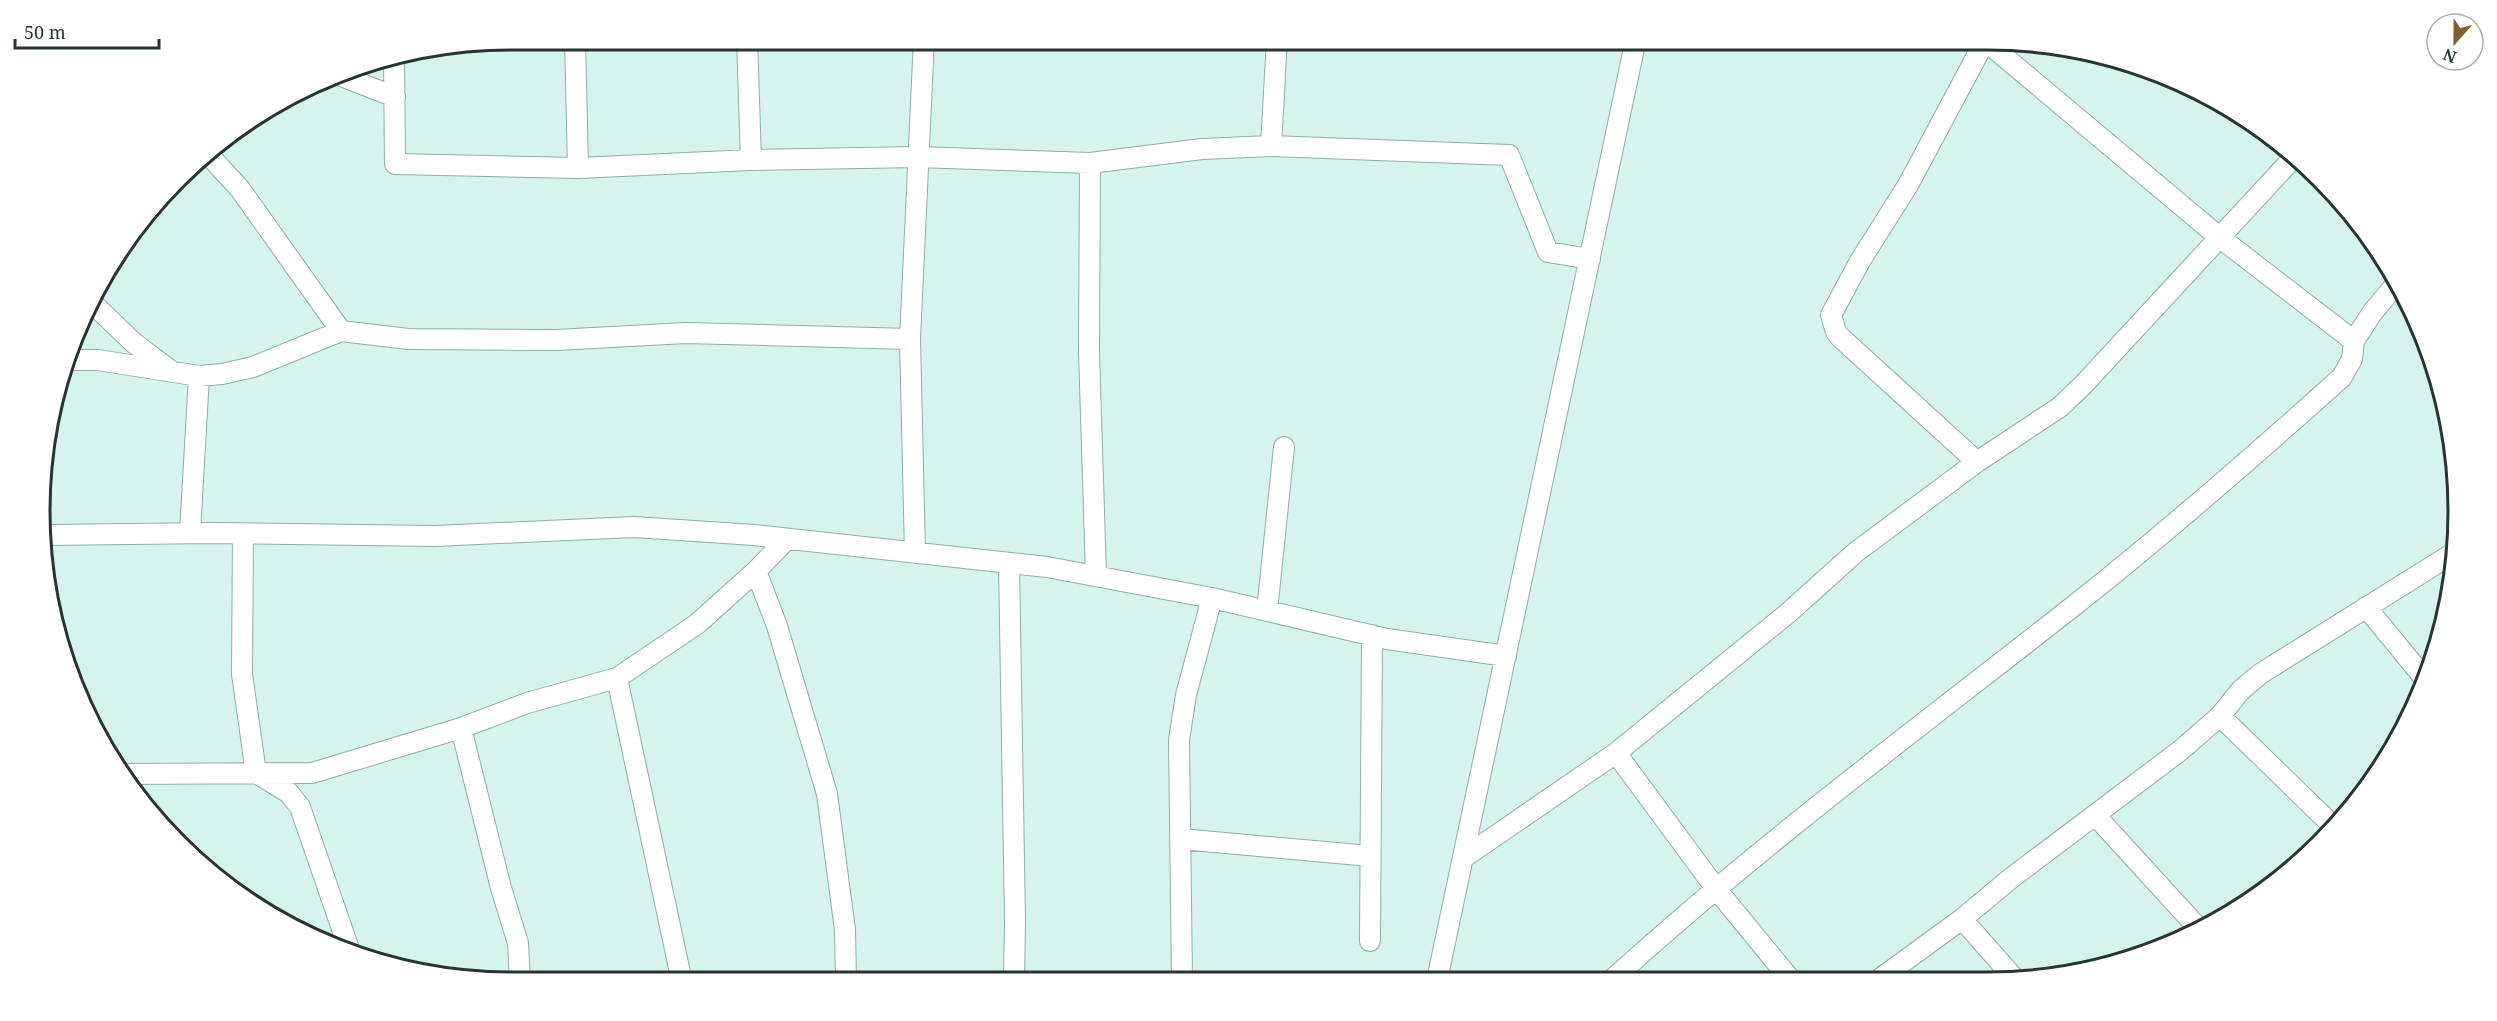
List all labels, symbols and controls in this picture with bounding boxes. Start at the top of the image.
scale bar [15,12,159,50]
north arrow [2425,12,2485,72]
text: 50 m [24,20,66,44]
text: N [2439,43,2459,69]

